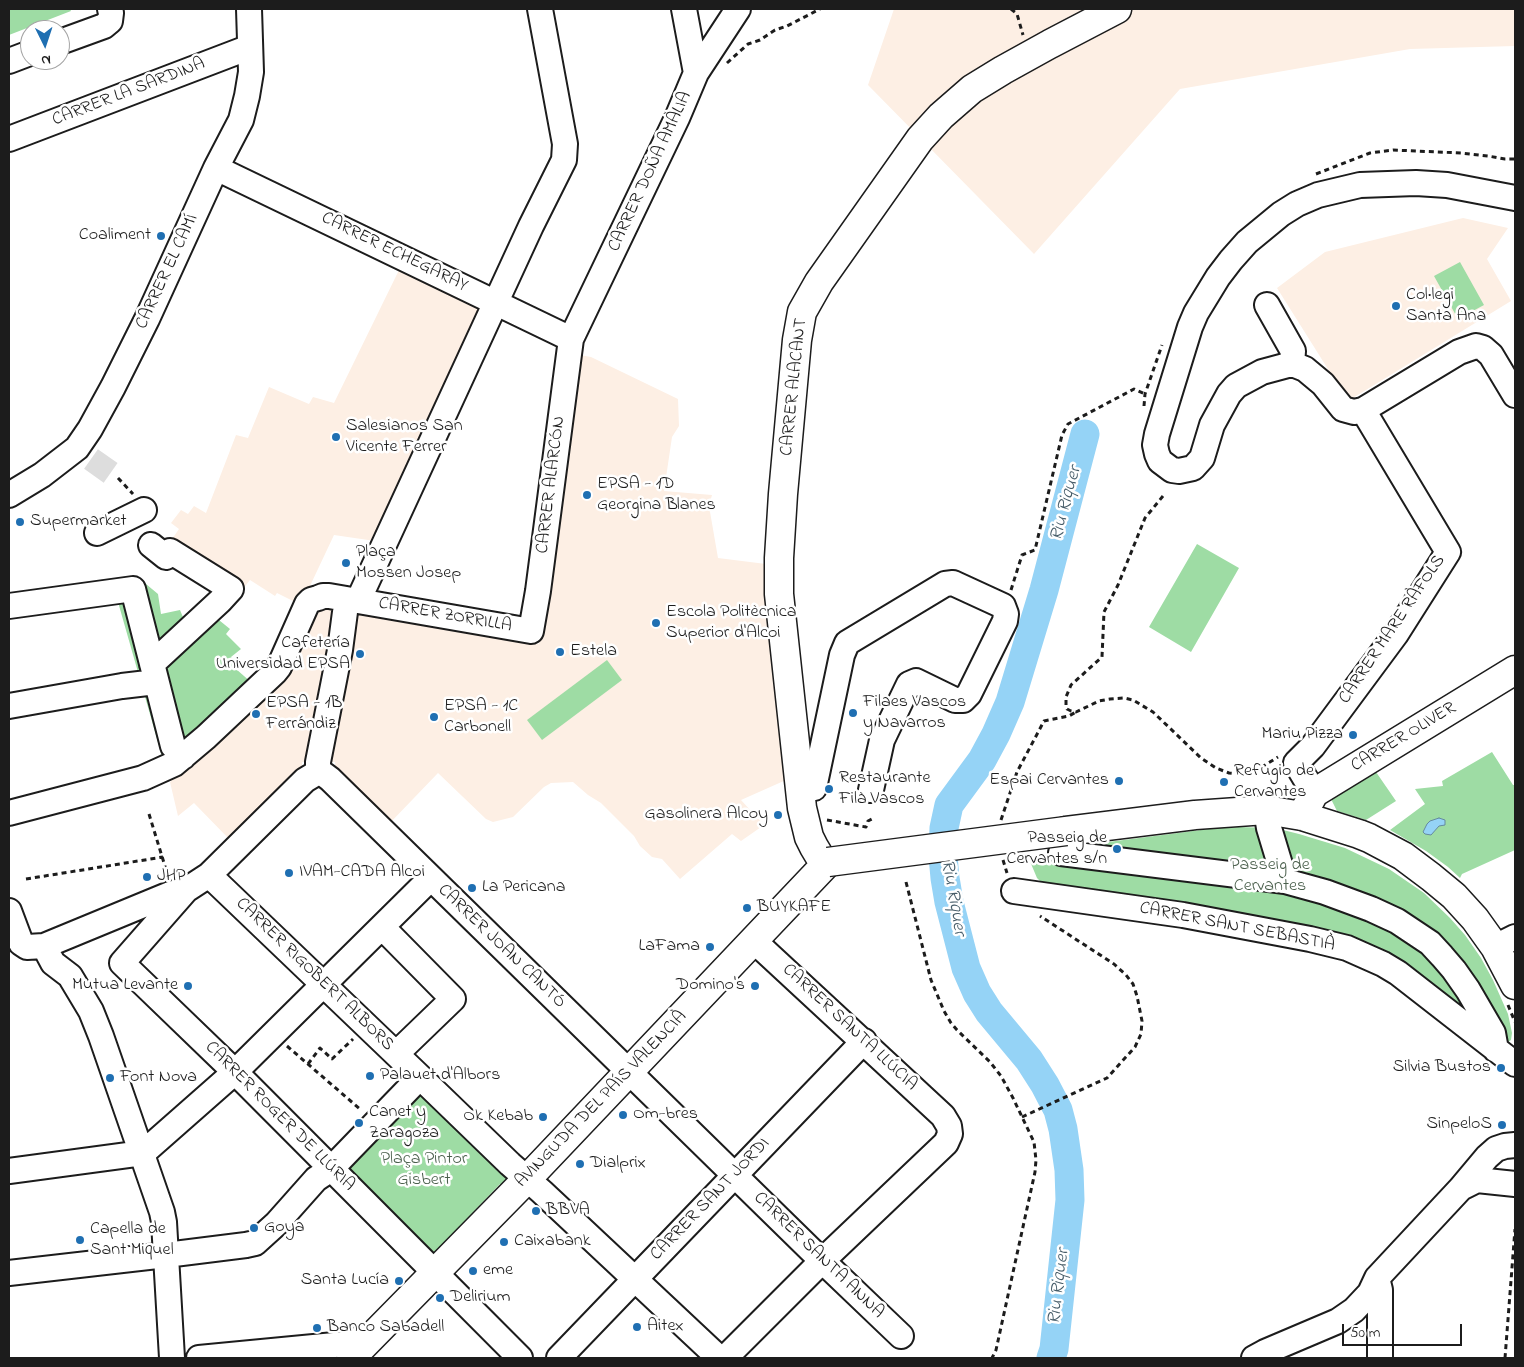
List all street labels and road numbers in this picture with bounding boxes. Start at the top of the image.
street label: CARRER LA SARDINA [50,54,208,132]
street label: CARRER DOÑA AMÀLIA [604,89,698,255]
street label: CARRER ECHEGARAY [317,208,471,298]
street label: CARRER EL CAMÍ [132,211,204,333]
street label: CARRER ALACANT [777,317,813,457]
street label: CARRER ALARCÓN [533,415,571,555]
street label: CARRER MARE RÀFOLS [1335,551,1451,709]
street label: CARRER ZORRILLA [377,594,513,638]
street label: CARRER OLIVER [1348,698,1460,778]
street label: CARRER JOAN CANTÓ [432,880,570,1014]
street label: CARRER RIGOBERT ALBORS [230,894,398,1056]
street label: CARRER SANT SEBASTIÀ [1137,898,1337,958]
street label: CARRER SANTA LLÚCIA [777,960,921,1096]
street label: AVINGUDA DEL PAÍS VALENCIÀ [512,1007,692,1193]
street label: CARRER ROGER DE LLÚRIA [199,1037,359,1197]
street label: CARRER SANT JORDI [647,1134,775,1266]
street label: CARRER SANTA ANNA [748,1188,888,1324]

